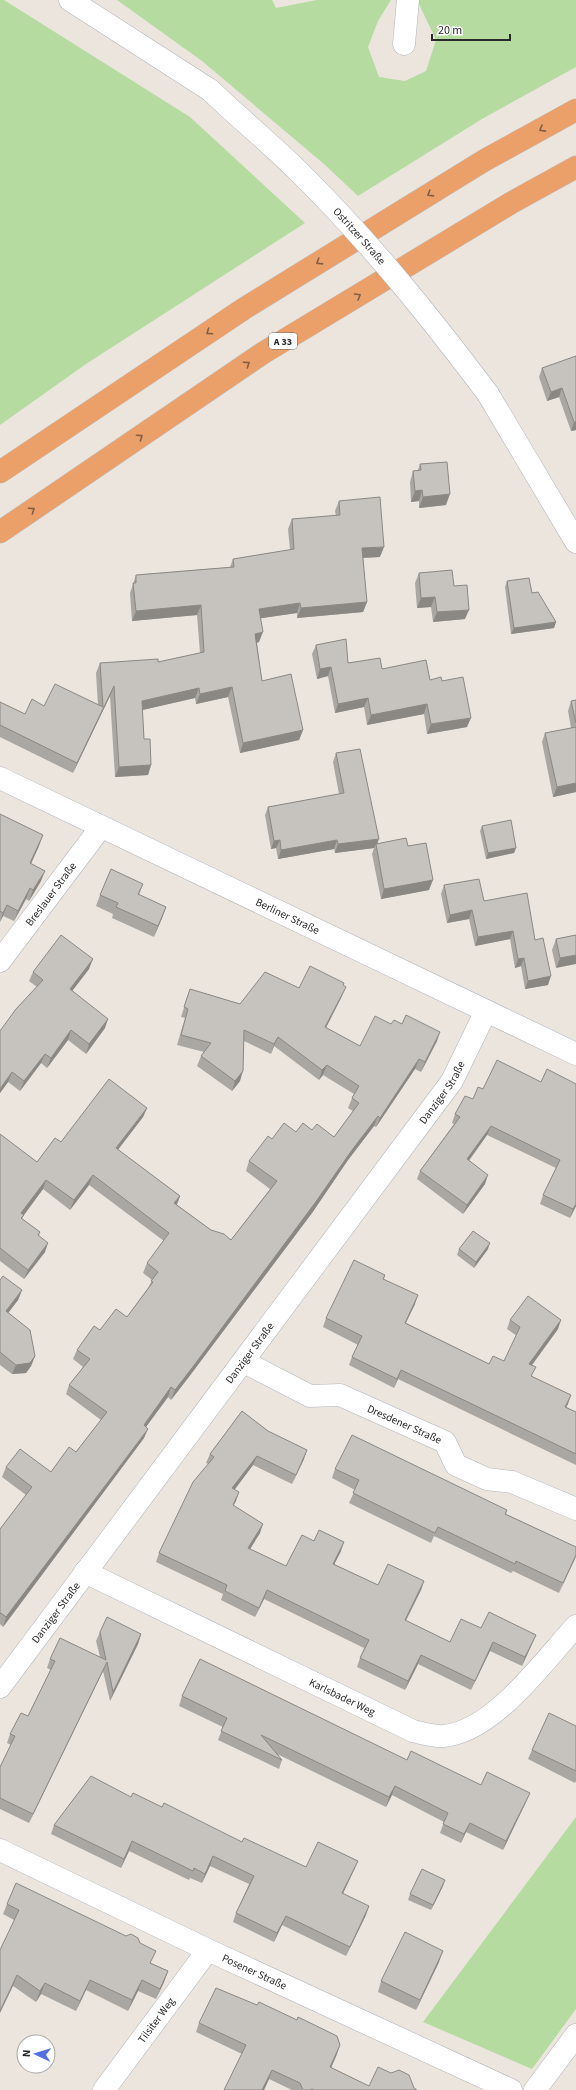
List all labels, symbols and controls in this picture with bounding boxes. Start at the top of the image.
scale bar [432,16,510,42]
text: 20 m [438,22,462,39]
one-way arrow [539,124,546,131]
one-way arrow [427,190,434,197]
street label: Ostritzer Straße [330,204,389,268]
one-way arrow [316,258,323,265]
one-way arrow [354,293,361,300]
one-way arrow [206,327,213,335]
road number: A 33 [269,333,297,349]
one-way arrow [243,361,250,369]
one-way arrow [135,435,142,442]
one-way arrow [28,507,35,514]
street label: Breslauer Straße [22,859,80,929]
street label: Berliner Straße [253,895,322,938]
street label: Danziger Straße [416,1058,469,1127]
street label: Danziger Straße [222,1319,278,1387]
street label: Dresdener Straße [365,1401,444,1448]
street label: Danziger Straße [28,1579,84,1646]
street label: Karlsbader Weg [307,1675,378,1720]
street label: Posener Straße [219,1950,290,1994]
street label: Tilsiter Weg [134,1994,178,2046]
north arrow [16,2034,56,2074]
text: N [19,2049,34,2058]

